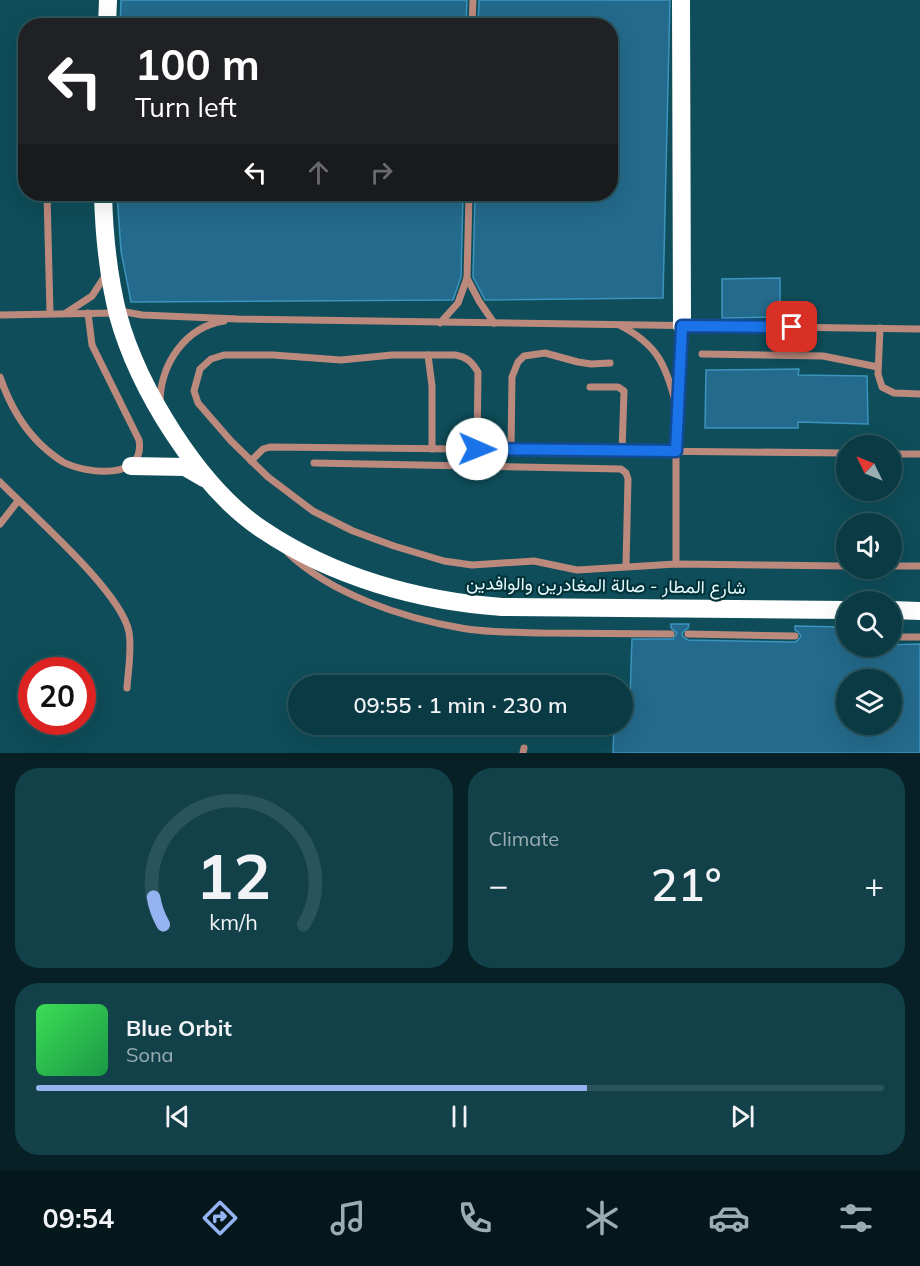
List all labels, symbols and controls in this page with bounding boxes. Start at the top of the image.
text: 100 m [135,38,260,91]
icon: left [36,42,114,120]
text: Turn left [135,90,237,124]
icon: left [239,156,272,189]
icon: ahead [302,156,335,189]
icon: right [365,156,398,189]
pin [766,301,817,352]
icon: arrive [775,310,808,343]
position arrow [445,417,509,481]
north arrow [836,435,902,501]
map controls [836,435,902,735]
button: sound [836,513,902,579]
street label: شارع المطار - صالة المغادرين والوافدين [466,571,746,600]
button: search [836,591,902,657]
speed limit sign: 20 [18,657,96,735]
button: layers [836,669,902,735]
text: 09:55 · 1 min · 230 m [353,691,568,719]
text: Climate [489,826,559,851]
text: 12 [196,836,271,915]
text: 21° [651,856,722,912]
text: − [489,864,508,905]
text: + [864,864,884,905]
text: km/h [209,908,258,935]
text: Blue Orbit [126,1014,232,1042]
text: Sona [126,1042,174,1067]
icon: previous [161,1100,194,1133]
icon: pause [443,1100,476,1133]
icon: next [726,1100,759,1133]
icon: directions [199,1197,241,1239]
icon: music [327,1197,369,1239]
icon: phone [454,1197,496,1239]
icon: climate [581,1197,623,1239]
icon: car [708,1197,750,1239]
icon: filters [835,1197,877,1239]
text: 09:54 [43,1201,114,1235]

